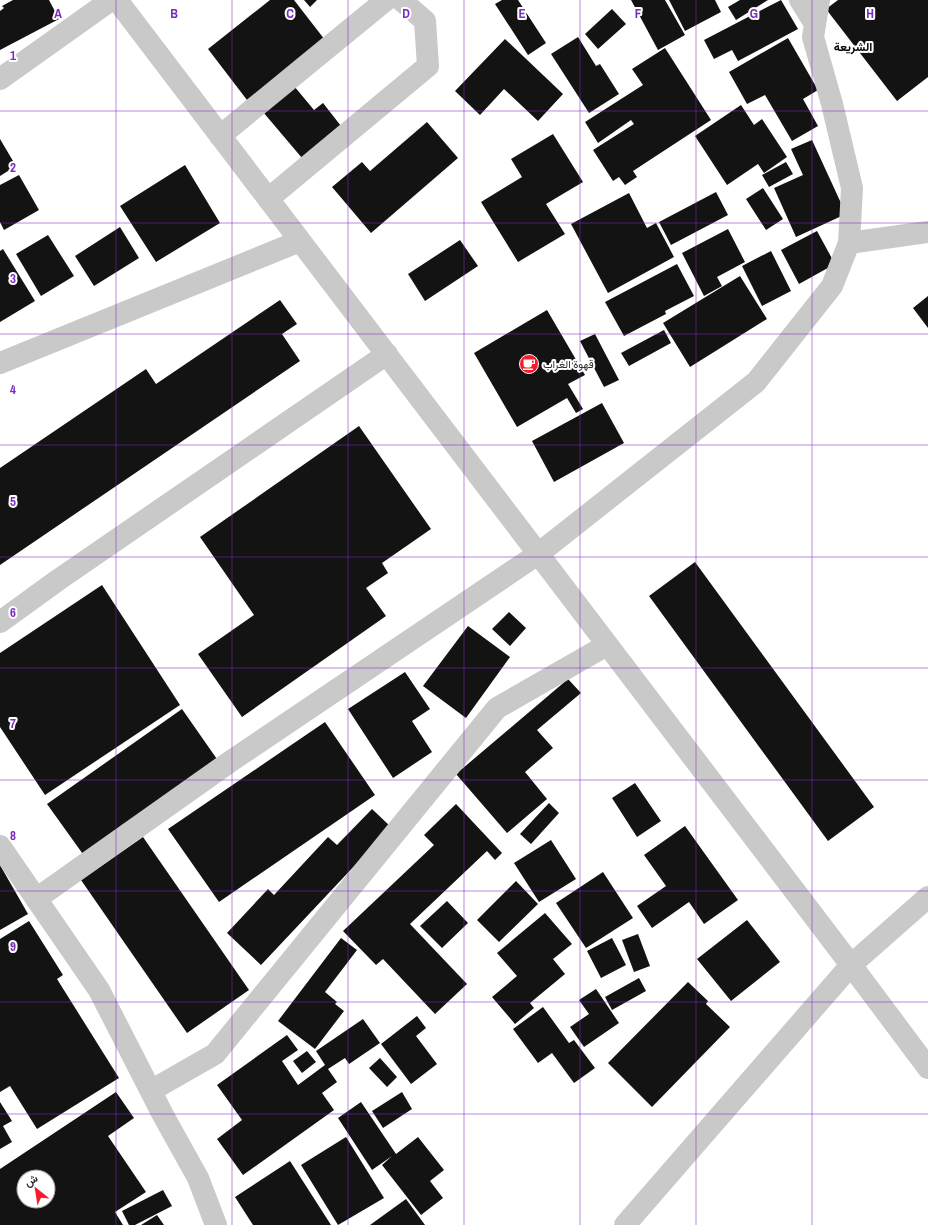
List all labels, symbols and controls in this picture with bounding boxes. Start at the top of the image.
text: A [54,5,62,22]
text: B [170,5,178,22]
text: C [286,5,294,22]
text: D [402,5,410,22]
text: E [518,5,526,22]
text: F [635,5,642,22]
text: G [750,5,758,22]
text: H [866,5,874,22]
district label: الشريعة [834,39,872,55]
text: 1 [10,47,16,64]
text: 2 [10,159,16,176]
text: 3 [10,270,16,287]
cafe icon: قهوة الغراب [518,353,540,375]
place label: قهوة الغراب [543,357,594,371]
text: 4 [10,381,16,398]
text: 5 [10,493,16,510]
text: 6 [10,604,16,621]
text: 7 [10,715,16,732]
text: 8 [10,827,16,844]
text: 9 [10,938,16,955]
north arrow [16,1169,56,1209]
text: ش [22,1171,40,1190]

